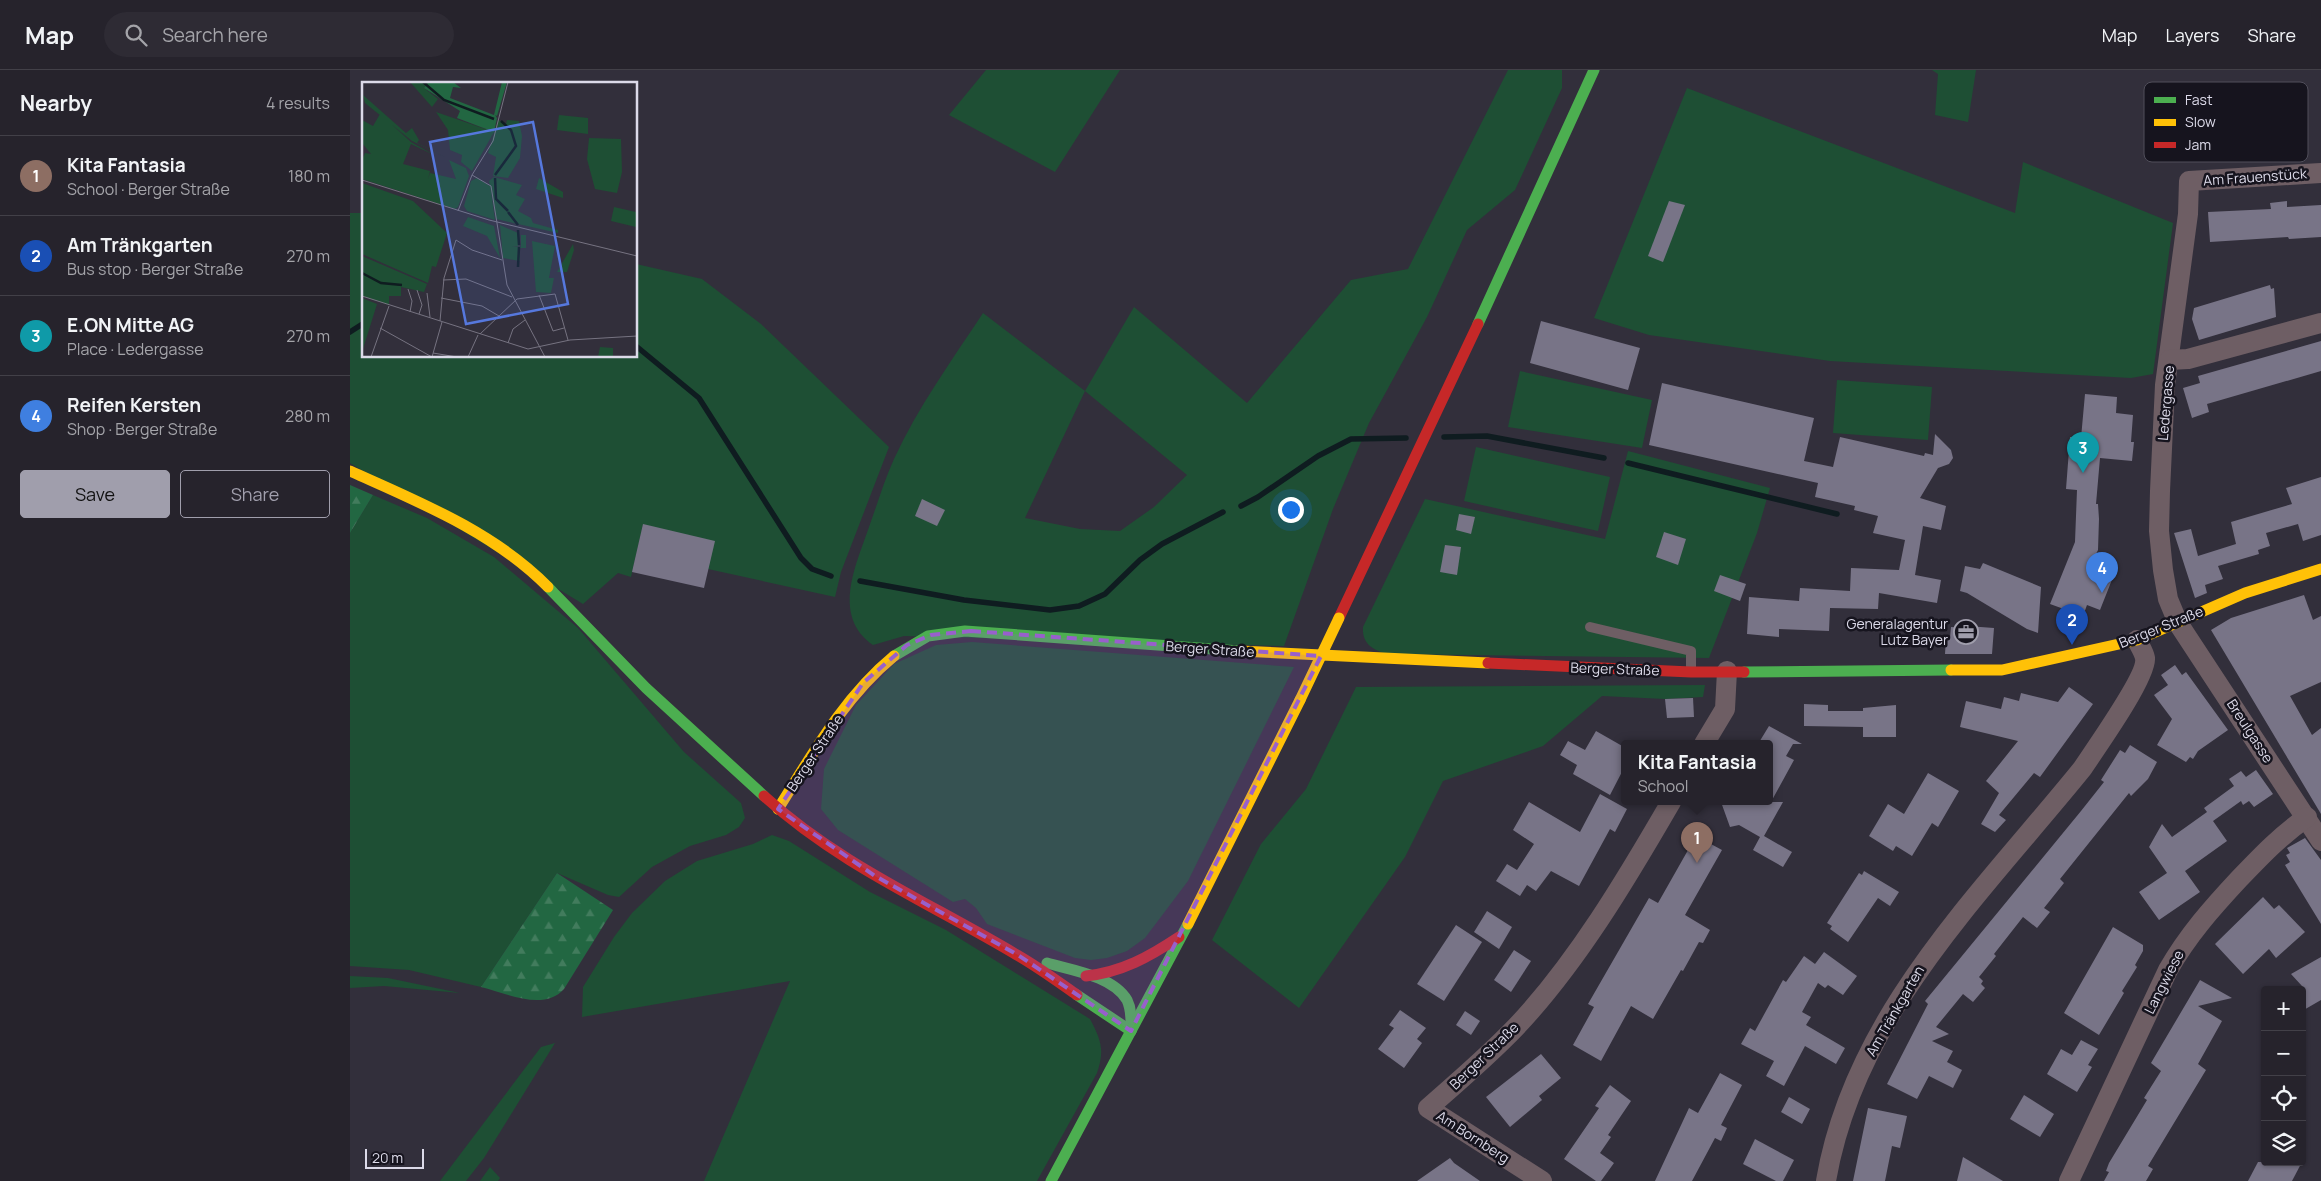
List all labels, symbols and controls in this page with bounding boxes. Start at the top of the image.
search box [104,12,454,57]
text: Map [25,18,74,51]
icon: search [122,21,150,49]
text: Search here [162,22,268,48]
text: Map [2102,23,2137,47]
text: Layers [2165,23,2219,47]
text: Share [2247,23,2296,47]
inset map [362,82,638,358]
legend [2144,82,2308,162]
text: Nearby [20,89,92,117]
text: Fast [2185,90,2213,109]
text: 4 results [266,92,330,114]
text: Slow [2185,112,2216,131]
text: Jam [2185,135,2211,154]
text: Kita Fantasia [67,152,186,178]
street label: Am Frauenstück [2203,163,2308,190]
text: 1 [32,165,40,187]
text: 180 m [288,165,330,187]
text: School · Berger Straße [67,178,230,200]
text: Am Tränkgarten [67,232,213,258]
text: 2 [31,245,41,267]
text: 270 m [286,245,330,267]
text: Bus stop · Berger Straße [67,258,243,280]
text: E.ON Mitte AG [67,312,194,338]
text: 3 [31,325,41,347]
text: 270 m [286,325,330,347]
text: Place · Ledergasse [67,338,204,360]
street label: Ledergasse [2153,365,2178,441]
text: Reifen Kersten [67,392,201,418]
text: 4 [31,405,41,427]
text: 280 m [285,405,330,427]
text: Shop · Berger Straße [67,418,217,440]
pin: 3 [2067,432,2099,473]
button: Save [20,470,170,518]
button: Share [180,470,330,518]
your location [1278,497,1304,523]
pin: 4 [2086,552,2118,593]
street label: Berger Straße [2116,601,2206,652]
pin: 2 [2056,604,2088,645]
place label: Generalagentur Lutz Bayer [1847,614,1948,649]
office icon: Generalagentur Lutz Bayer [1953,619,1979,645]
street label: Berger Straße [1165,636,1255,661]
street label: Berger Straße [1570,657,1660,680]
street label: Breulgasse [2223,695,2278,766]
street label: Berger Straße [782,710,847,795]
popup [1621,740,1773,805]
text: Kita Fantasia [1638,749,1756,775]
text: School [1638,775,1689,797]
pin: 1 [1681,822,1713,863]
street label: Langwiese [2139,947,2188,1017]
street label: Am Tränkgarten [1861,962,1928,1060]
map controls [2261,986,2306,1166]
button: + [2261,986,2306,1031]
street label: Berger Straße [1445,1018,1522,1093]
button: − [2261,1031,2306,1076]
button: locate [2261,1076,2306,1121]
street label: Am Bornberg [1433,1106,1513,1167]
button: layers [2261,1121,2306,1166]
scale bar [365,1146,424,1169]
text: 20 m [372,1148,403,1167]

